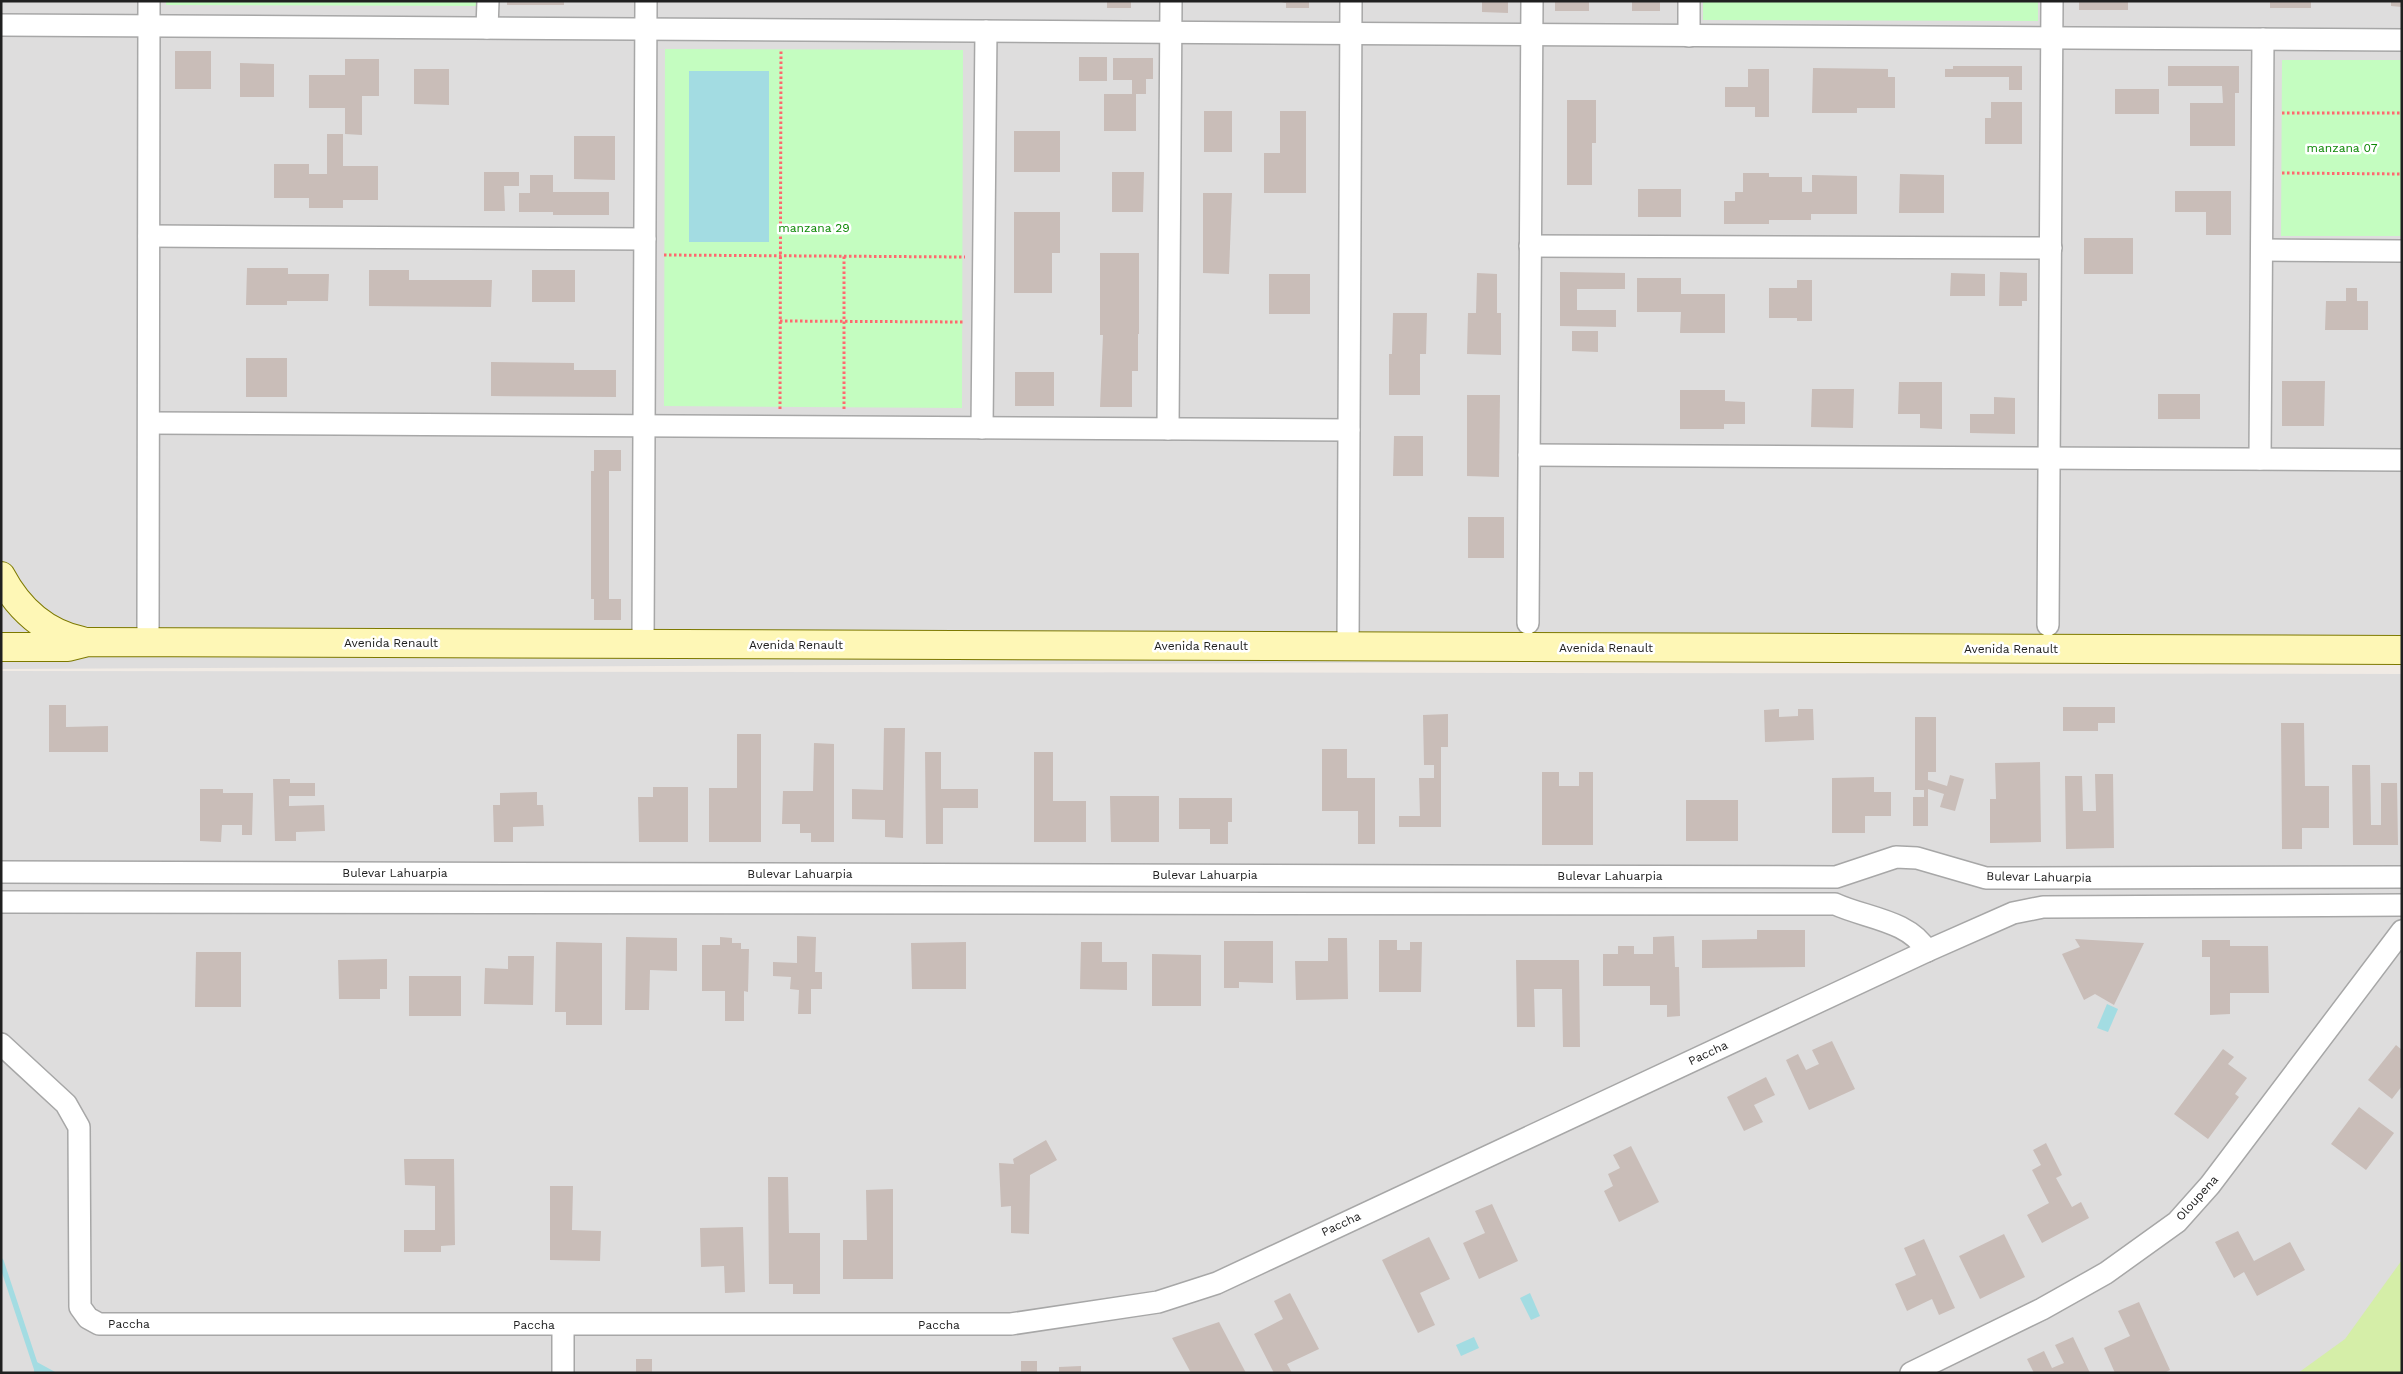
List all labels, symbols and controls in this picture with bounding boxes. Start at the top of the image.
park label: manzana 07 [2307,141,2378,155]
park label: manzana 29 [778,221,850,235]
street label: Avenida Renault [344,636,438,650]
street label: Avenida Renault [749,638,843,652]
street label: Avenida Renault [1154,639,1248,653]
street label: Avenida Renault [1559,641,1653,655]
street label: Avenida Renault [1964,642,2058,656]
street label: Bulevar Lahuarpia [342,866,448,880]
street label: Bulevar Lahuarpia [747,867,853,881]
street label: Bulevar Lahuarpia [1152,868,1258,882]
street label: Bulevar Lahuarpia [1557,869,1663,883]
street label: Bulevar Lahuarpia [1986,869,2092,885]
street label: Paccha [1686,1038,1730,1068]
street label: Oloupena [2173,1172,2221,1223]
street label: Paccha [1319,1209,1363,1239]
street label: Paccha [108,1317,150,1331]
street label: Paccha [513,1318,555,1332]
street label: Paccha [918,1318,960,1332]

